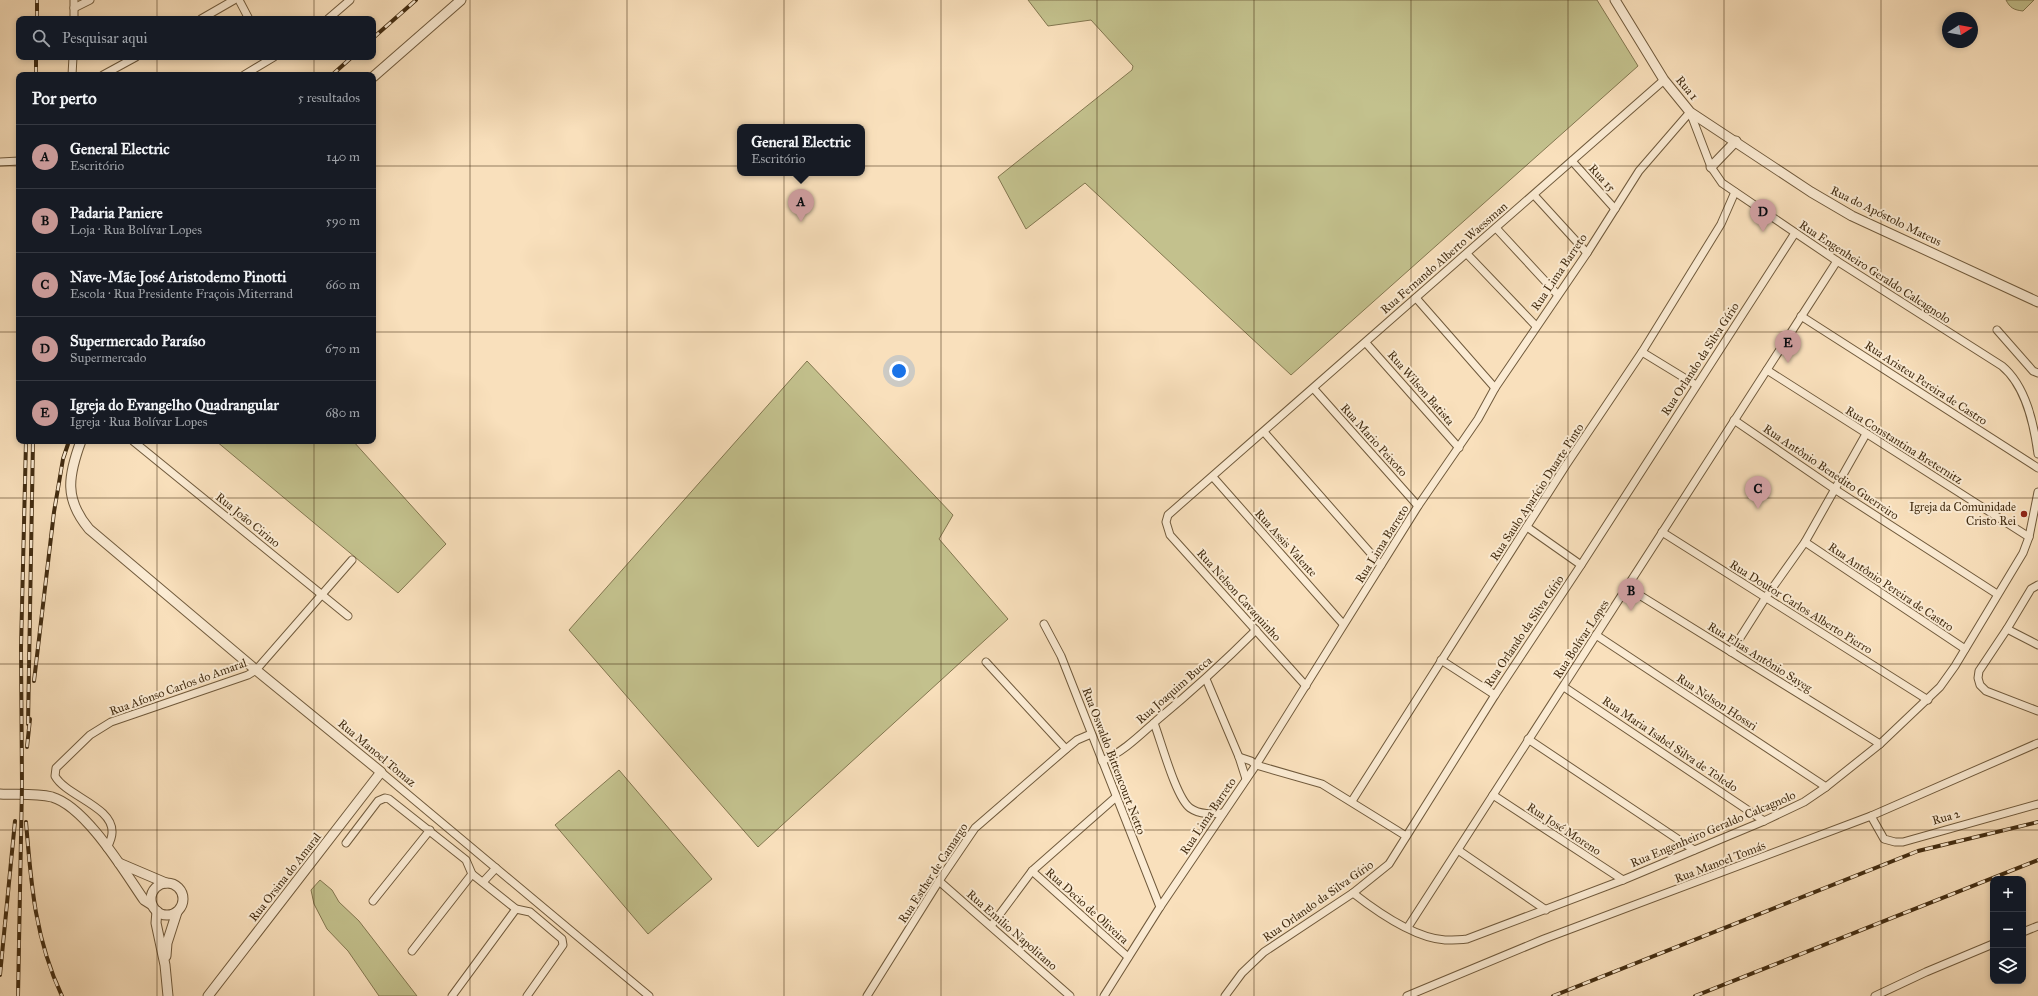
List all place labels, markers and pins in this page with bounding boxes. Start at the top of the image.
pin: A [788,189,814,222]
pin: D [1750,199,1776,232]
pin: E [1775,330,1801,363]
pin: C [1745,476,1771,509]
place label: Igreja da Comunidade Cristo Rei [1909,500,2017,528]
marker: Igreja da Comunidade Cristo Rei [2019,509,2029,519]
pin: B [1618,578,1644,611]

